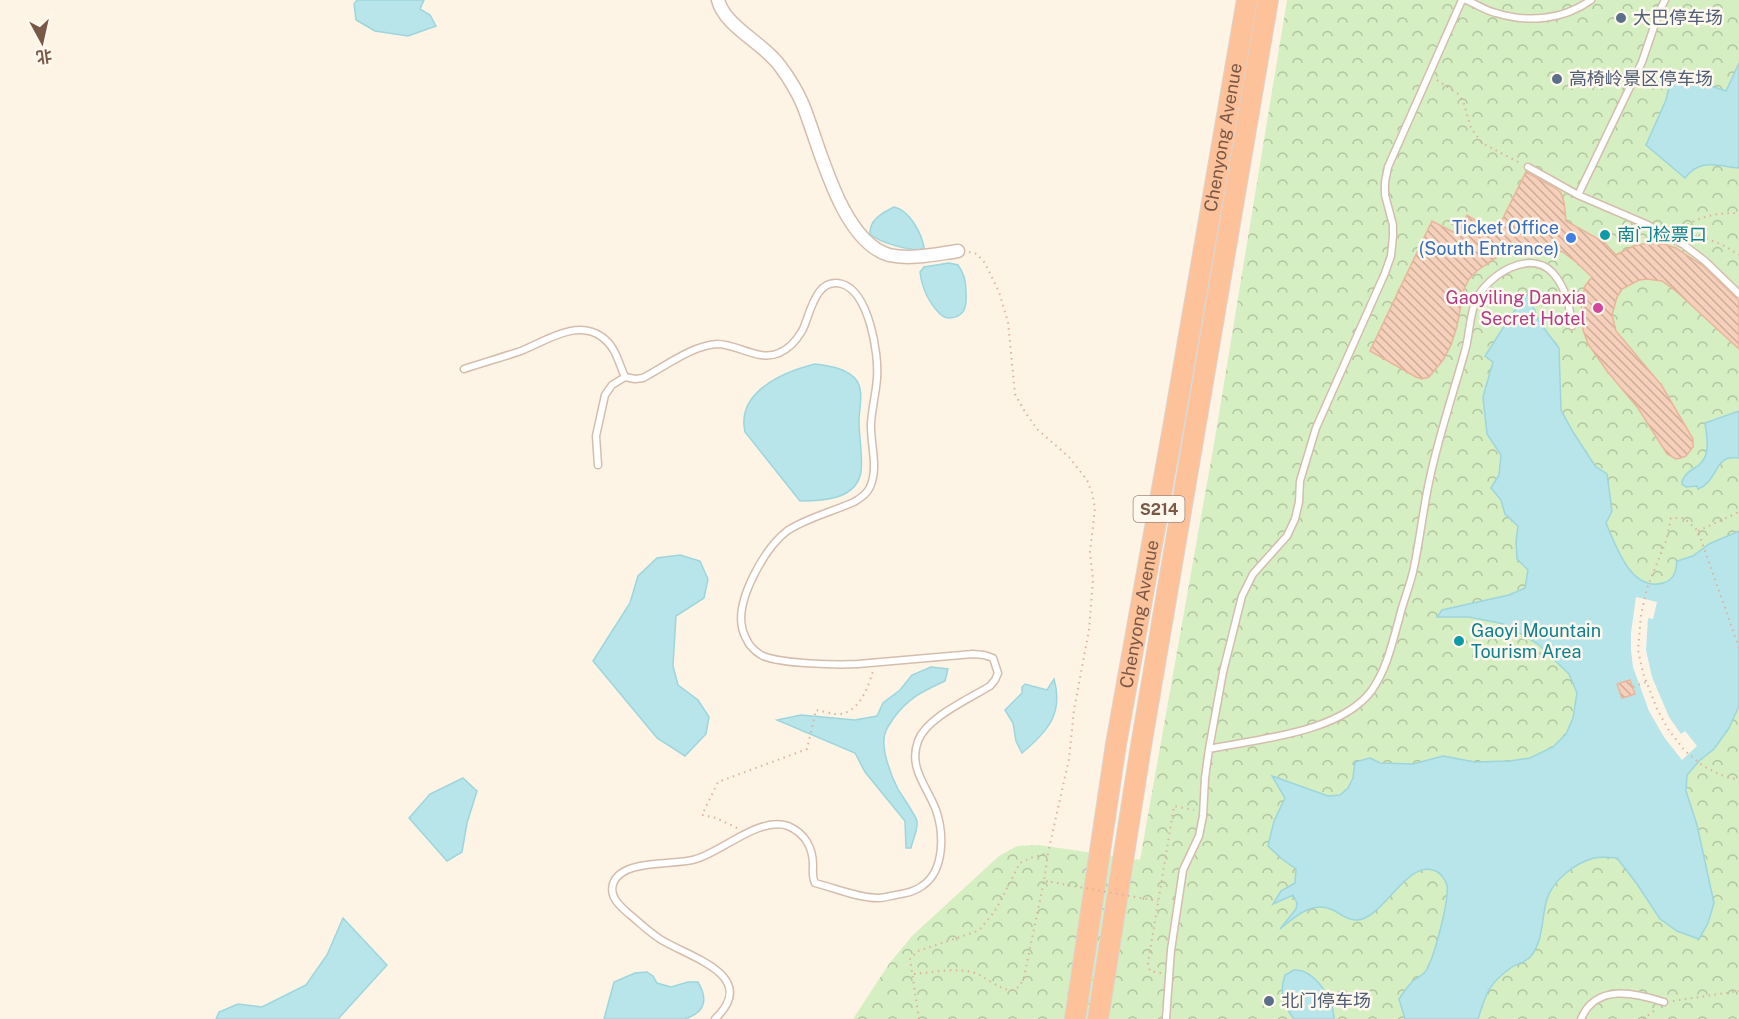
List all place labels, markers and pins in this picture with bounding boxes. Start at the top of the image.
place label: 大巴停车场 [1633,7,1723,28]
marker: 大巴停车场 [1614,11,1628,25]
place label: 高椅岭景区停车场 [1569,68,1713,89]
marker: 高椅岭景区停车场 [1550,72,1564,86]
place label: Ticket Office (South Entrance) [1419,217,1559,259]
place label: 南门检票口 [1617,224,1707,245]
marker: 南门检票口 [1598,228,1612,242]
marker: Ticket Office (South Entrance) [1564,231,1578,245]
place label: Gaoyiling Danxia Secret Hotel [1446,287,1586,329]
marker: Gaoyiling Danxia Secret Hotel [1591,301,1605,315]
place label: Gaoyi Mountain Tourism Area [1471,620,1601,662]
marker: Gaoyi Mountain Tourism Area [1452,634,1466,648]
place label: 北门停车场 [1281,990,1371,1011]
marker: 北门停车场 [1262,994,1276,1008]

